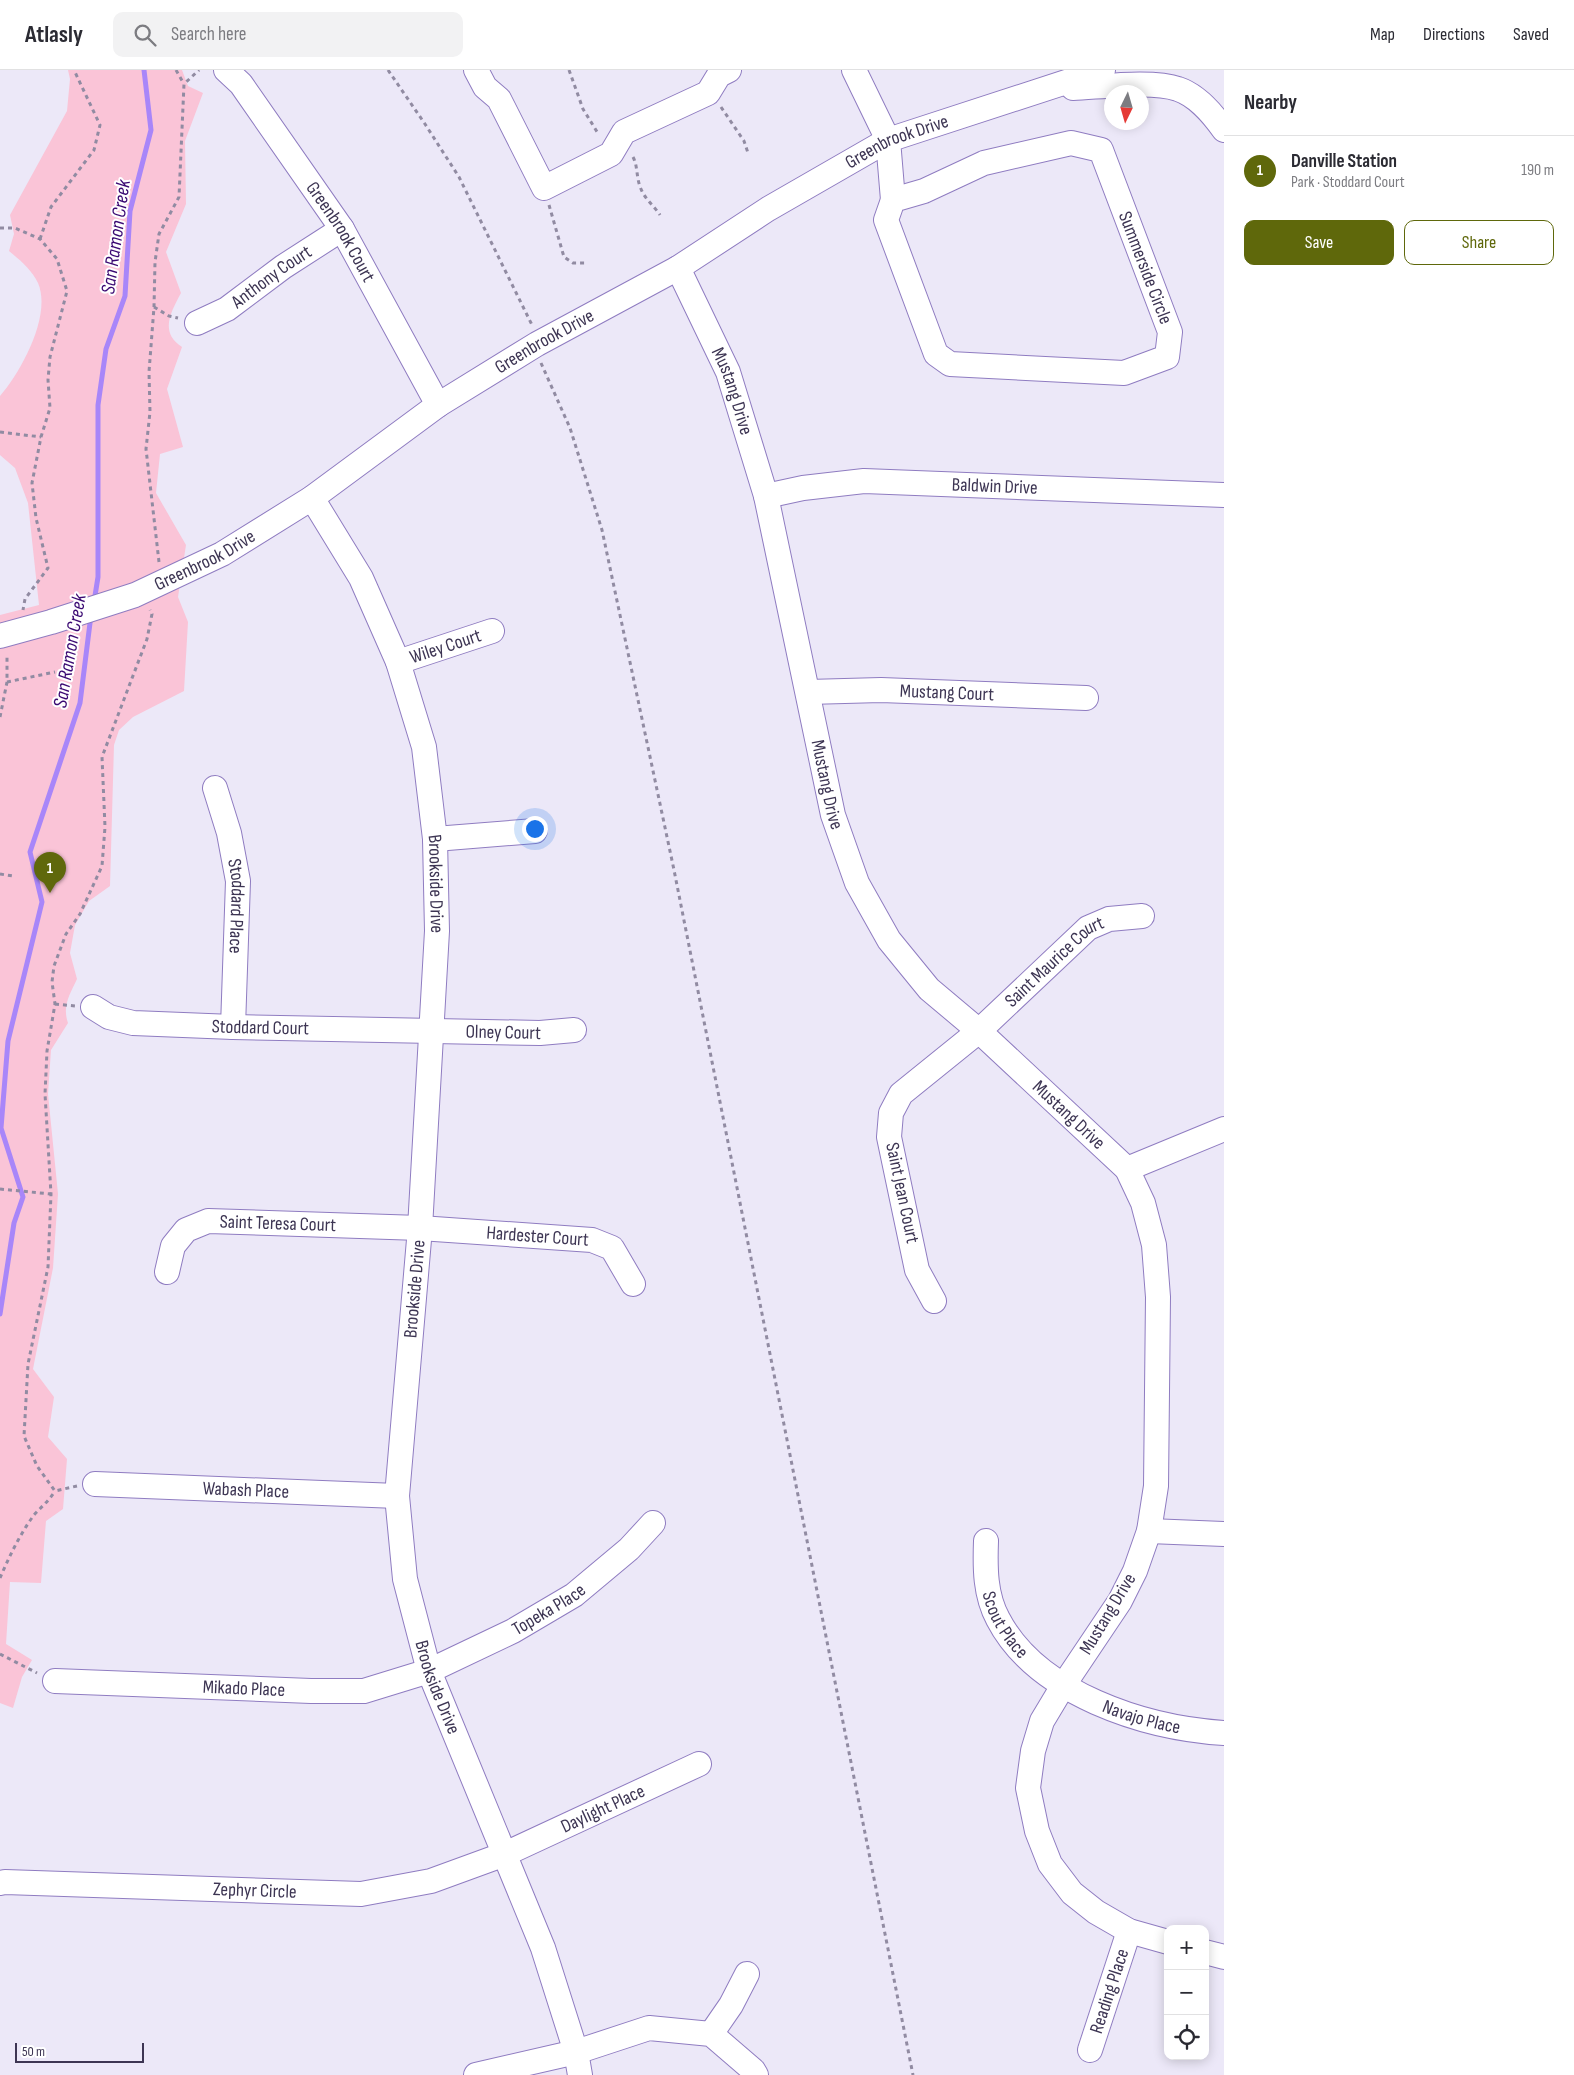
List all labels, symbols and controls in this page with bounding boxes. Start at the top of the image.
search box [113,12,463,57]
text: Atlasly [25,20,83,49]
icon: search [131,21,159,49]
text: Search here [171,23,246,46]
text: Map [1370,24,1395,45]
text: Directions [1423,24,1485,45]
text: Saved [1513,24,1549,45]
north arrow [1104,85,1149,130]
text: Nearby [1244,90,1297,115]
street label: Greenbrook Drive [841,110,951,174]
text: Danville Station [1291,150,1397,173]
text: 1 [1257,161,1263,180]
text: 190 m [1521,161,1554,180]
text: Park · Stoddard Court [1291,173,1405,192]
street label: Greenbrook Court [301,177,380,286]
water label: San Ramon Creek [96,178,136,296]
street label: Summerside Circle [1113,208,1177,328]
button: Save [1244,220,1394,265]
button: Share [1404,220,1554,265]
street label: Anthony Court [226,240,316,314]
street label: Greenbrook Drive [491,304,598,379]
street label: Mustang Drive [706,344,758,438]
street label: Baldwin Drive [951,473,1038,499]
street label: Greenbrook Drive [151,525,259,596]
water label: San Ramon Creek [48,592,92,710]
street label: Wiley Court [407,624,484,669]
street label: Mustang Court [899,679,995,706]
street label: Mustang Drive [806,738,849,832]
your location [522,816,548,842]
street label: Brookside Drive [423,833,449,933]
pin: 1 [34,852,66,893]
street label: Stoddard Place [223,857,250,954]
street label: Saint Maurice Court [1000,911,1107,1012]
street label: Stoddard Court [211,1015,309,1040]
street label: Olney Court [465,1020,541,1045]
street label: Mustang Drive [1028,1075,1110,1154]
street label: Saint Jean Court [880,1141,924,1246]
street label: Saint Teresa Court [219,1210,337,1237]
street label: Hardester Court [486,1221,590,1251]
street label: Brookside Drive [399,1239,431,1339]
street label: Wabash Place [202,1477,290,1503]
street label: Mustang Drive [1075,1569,1141,1659]
street label: Topeka Place [508,1579,590,1640]
street label: Scout Place [977,1589,1033,1663]
street label: Brookside Drive [410,1638,465,1738]
street label: Mikado Place [202,1675,285,1701]
street label: Navajo Place [1099,1695,1182,1739]
street label: Daylight Place [557,1779,648,1838]
street label: Zephyr Circle [213,1878,297,1903]
map controls [1164,1925,1209,2060]
button: + [1164,1925,1209,1970]
street label: Reading Place [1085,1946,1134,2036]
button: − [1164,1970,1209,2015]
button: locate [1164,2015,1209,2060]
scale bar [15,2040,144,2063]
text: 50 m [22,2043,45,2060]

